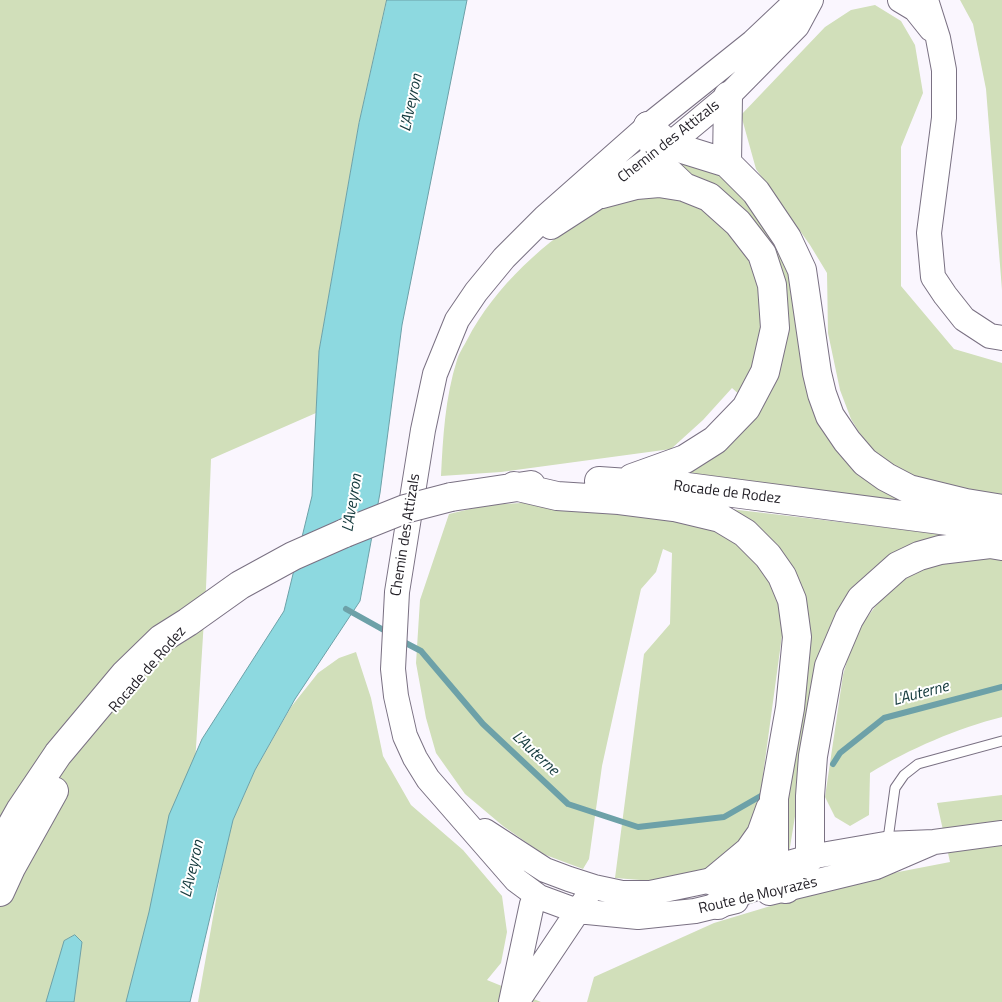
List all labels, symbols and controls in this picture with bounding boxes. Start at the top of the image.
water label: L'Aveyron [397,72,427,134]
street label: Chemin des Attizals [615,97,723,187]
street label: Chemin des Attizals [387,472,425,598]
water label: L'Aveyron [339,473,367,533]
street label: Rocade de Rodez [672,477,782,509]
street label: Rocade de Rodez [106,623,190,717]
water label: L'Auterne [891,677,951,711]
water label: L'Auterne [508,728,562,780]
water label: L'Aveyron [177,838,209,900]
street label: Route de Moyrazès [697,874,819,918]

